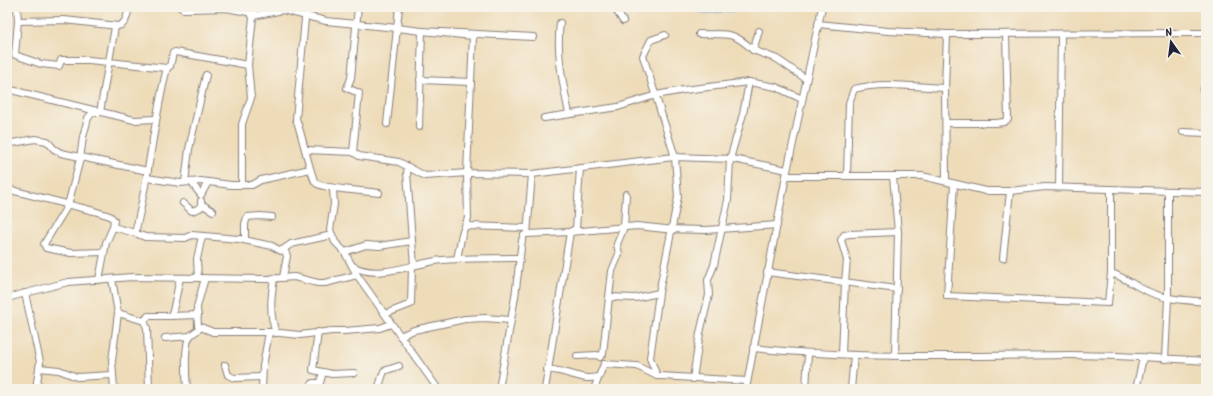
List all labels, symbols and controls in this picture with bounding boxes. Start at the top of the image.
north arrow [1151,22,1191,62]
text: N [1163,24,1174,43]

